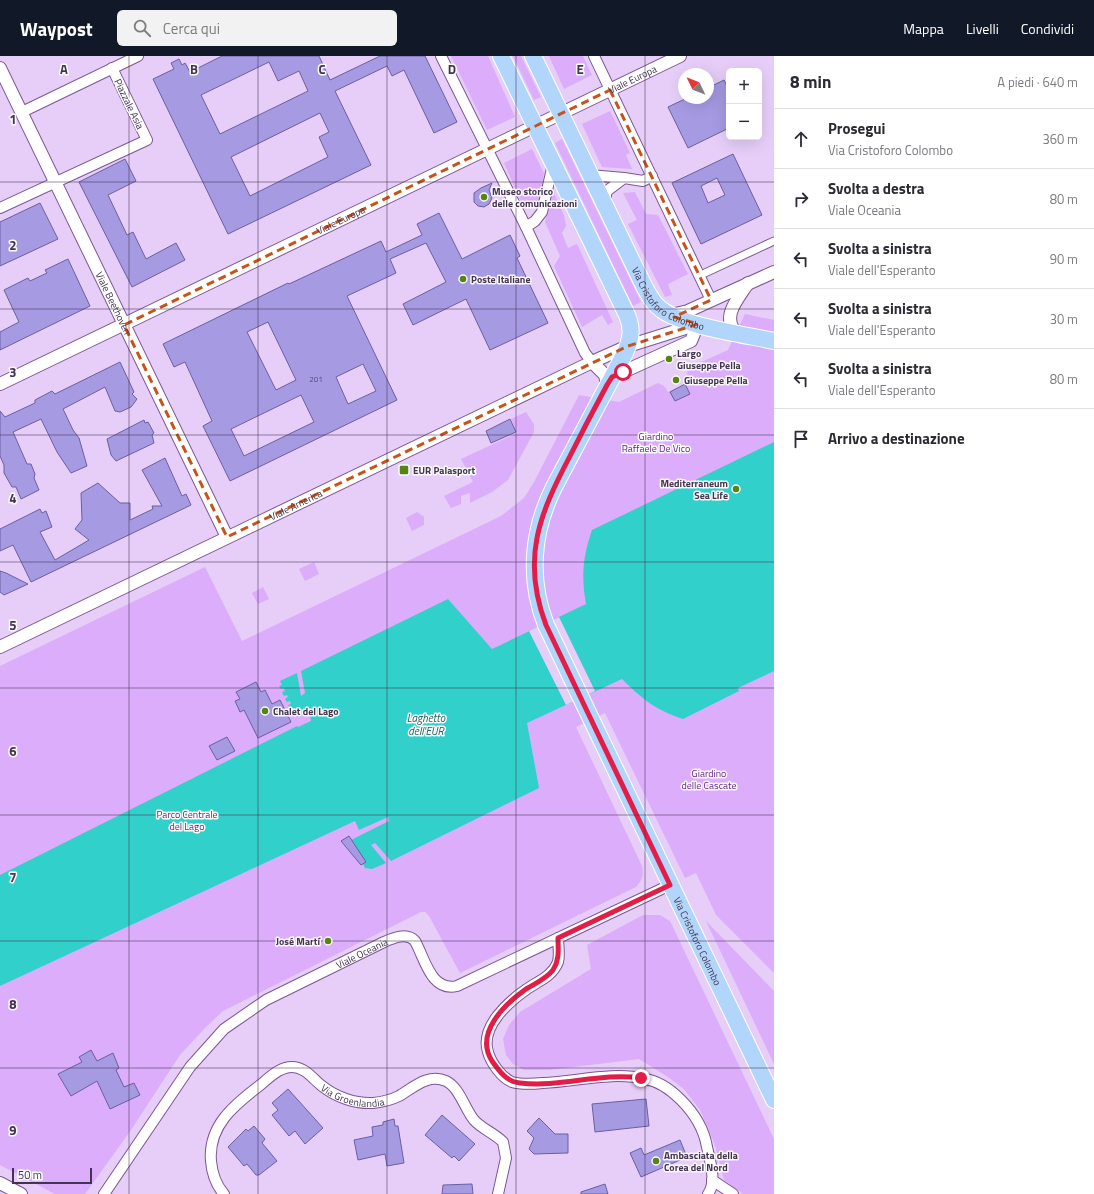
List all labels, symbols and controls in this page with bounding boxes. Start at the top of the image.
search box [117,10,397,46]
text: Waypost [20,14,93,43]
icon: search [131,17,153,39]
text: Cerca qui [163,17,220,40]
text: Mappa [903,18,944,39]
text: Livelli [966,18,999,39]
text: Condividi [1021,18,1074,39]
text: A [60,59,68,79]
text: B [190,59,198,79]
text: C [318,59,326,79]
text: D [448,59,456,79]
text: E [576,59,584,79]
street label: Viale Europa [605,61,659,97]
north arrow [678,68,714,104]
map controls [726,68,762,140]
button: + [726,68,762,104]
text: 8 min [790,69,831,95]
text: A piedi · 640 m [997,72,1078,92]
street label: Piazzale Asia [110,76,148,132]
button: − [726,104,762,140]
text: 1 [9,109,17,129]
text: Prosegui [828,117,885,140]
icon: ahead [790,128,812,150]
text: 360 m [1042,129,1078,149]
text: Via Cristoforo Colombo [828,140,953,160]
text: Svolta a destra [828,177,925,200]
place label: Museo storico delle comunicazioni [492,184,577,211]
icon: right [790,188,812,210]
text: 80 m [1050,189,1078,209]
marker: Museo storico delle comunicazioni [479,192,489,202]
text: Viale Oceania [828,200,901,220]
street label: Viale Europa [314,202,367,238]
text: 2 [9,235,17,255]
text: Svolta a sinistra [828,237,932,260]
icon: left [790,248,812,270]
text: 90 m [1050,249,1078,269]
text: Viale dell'Esperanto [828,260,936,280]
street label: Via Cristoforo Colombo [628,264,706,334]
street label: Viale Beethoven [92,269,135,337]
place label: Poste Italiane [471,272,531,287]
marker: Poste Italiane [458,274,468,284]
text: Svolta a sinistra [828,297,932,320]
icon: left [790,308,812,330]
text: 30 m [1050,309,1078,329]
text: Viale dell'Esperanto [828,320,936,340]
place label: Largo Giuseppe Pella [677,346,741,373]
marker: Largo Giuseppe Pella [664,354,674,364]
text: Svolta a sinistra [828,357,932,380]
text: 3 [9,362,17,382]
route start [614,363,632,381]
icon: left [790,368,812,390]
text: 80 m [1050,369,1078,389]
house number: 201 [309,373,323,385]
place label: Giuseppe Pella [684,373,748,388]
marker: Giuseppe Pella [671,375,681,385]
text: Viale dell'Esperanto [828,380,936,400]
text: Arrivo a destinazione [828,427,965,450]
icon: arrive [790,428,812,450]
park label: Giardino Raffaele De Vico [622,429,690,456]
place label: EUR Palasport [413,463,475,478]
marker: EUR Palasport [398,464,410,476]
place label: Mediterraneum Sea Life [660,476,728,503]
marker: Mediterraneum Sea Life [731,484,741,494]
street label: Viale America [267,486,325,524]
text: 4 [9,488,17,508]
text: 5 [9,615,17,635]
place label: Chalet del Lago [273,704,339,719]
marker: Chalet del Lago [260,706,270,716]
water label: Laghetto dell'EUR [407,710,446,739]
text: 6 [9,741,17,761]
park label: Giardino delle Cascate [681,766,737,793]
park label: Parco Centrale del Lago [156,807,218,834]
text: 7 [9,867,17,887]
street label: Via Cristoforo Colombo [670,894,725,988]
place label: José Martí [276,934,321,949]
street label: Viale Oceania [333,934,390,972]
marker: José Martí [323,936,333,946]
text: 8 [9,994,17,1014]
route end [632,1069,650,1087]
street label: Via Groenlandia [318,1080,386,1111]
text: 9 [9,1120,17,1140]
place label: Ambasciata della Corea del Nord [664,1148,738,1175]
marker: Ambasciata della Corea del Nord [651,1156,661,1166]
scale bar [12,1166,92,1185]
text: 50 m [18,1167,42,1183]

